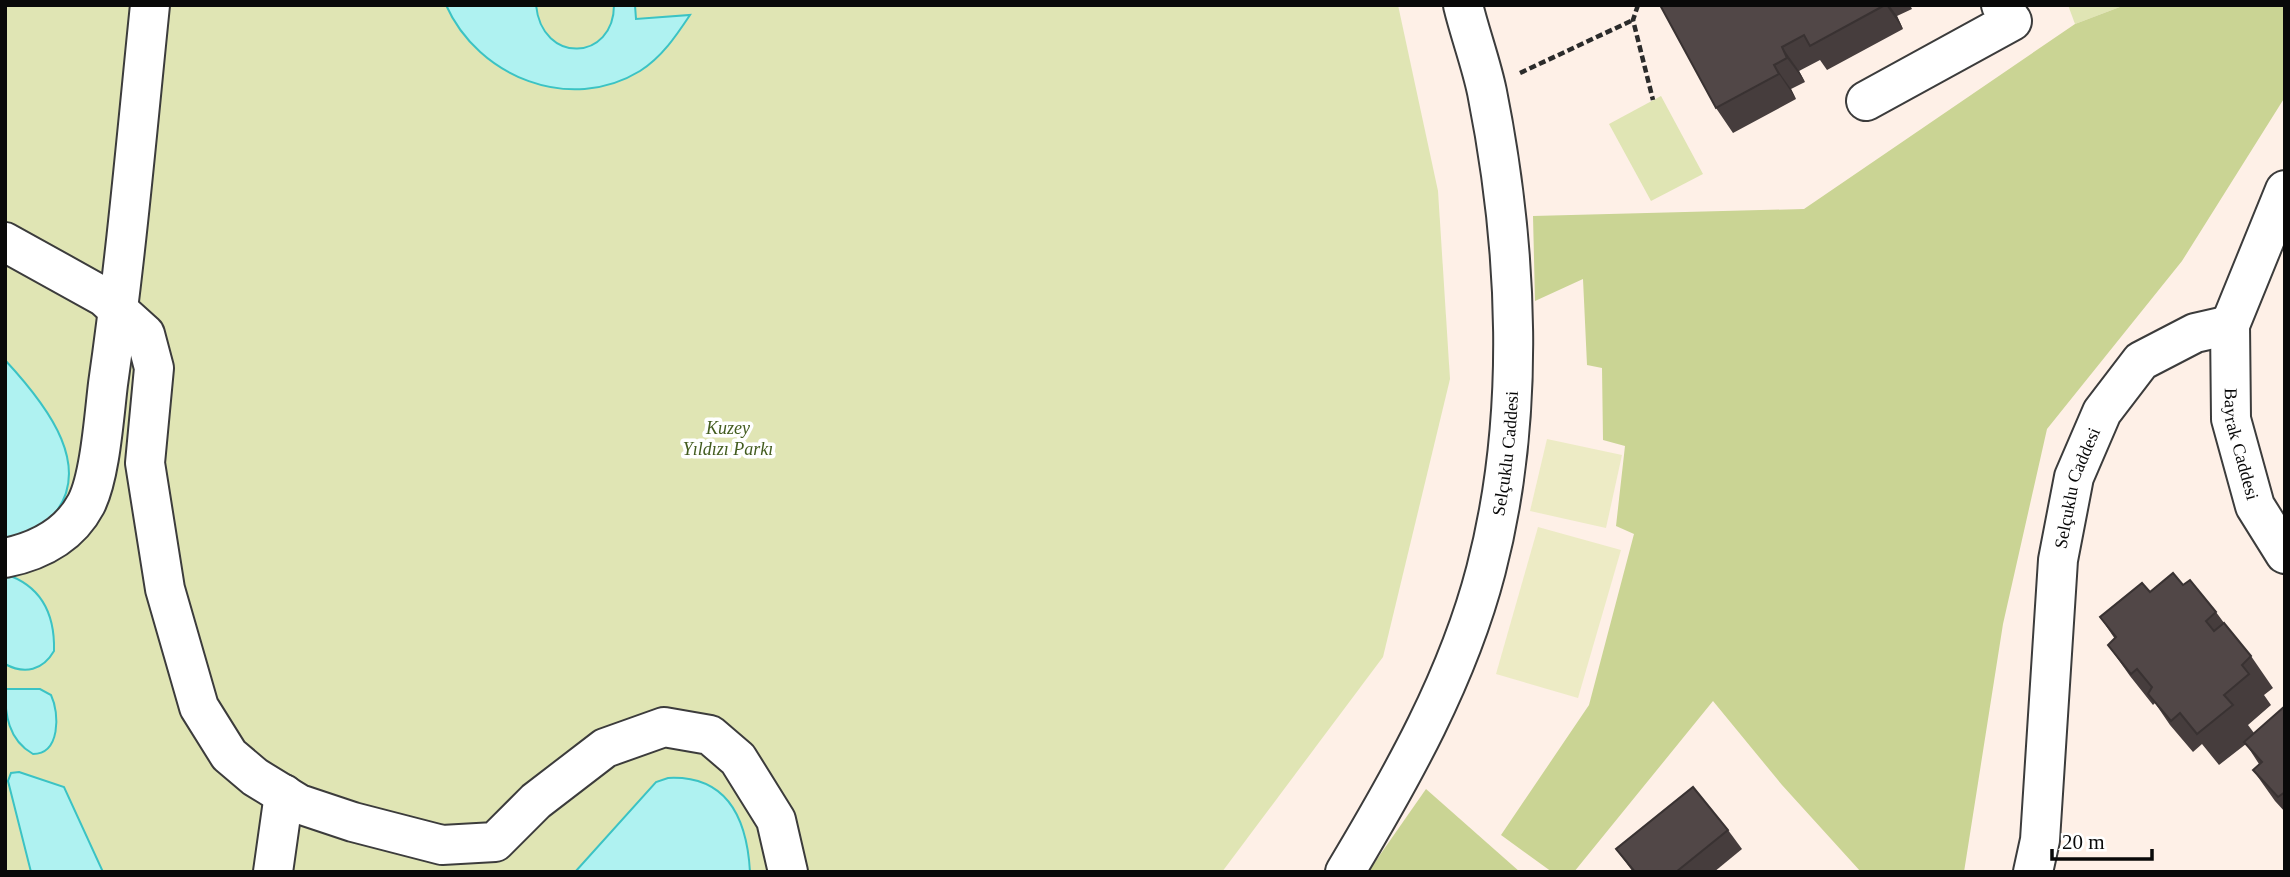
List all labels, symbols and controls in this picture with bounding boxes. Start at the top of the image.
street label: Bayrak Caddesi [2221,388,2263,502]
street label: Selçuklu Caddesi [1488,390,1522,517]
park label: Kuzey Yıldızı Parkı [683,418,773,459]
street label: Selçuklu Caddesi [2050,424,2104,550]
scale bar [2052,818,2152,862]
text: 20 m [2062,830,2105,854]

